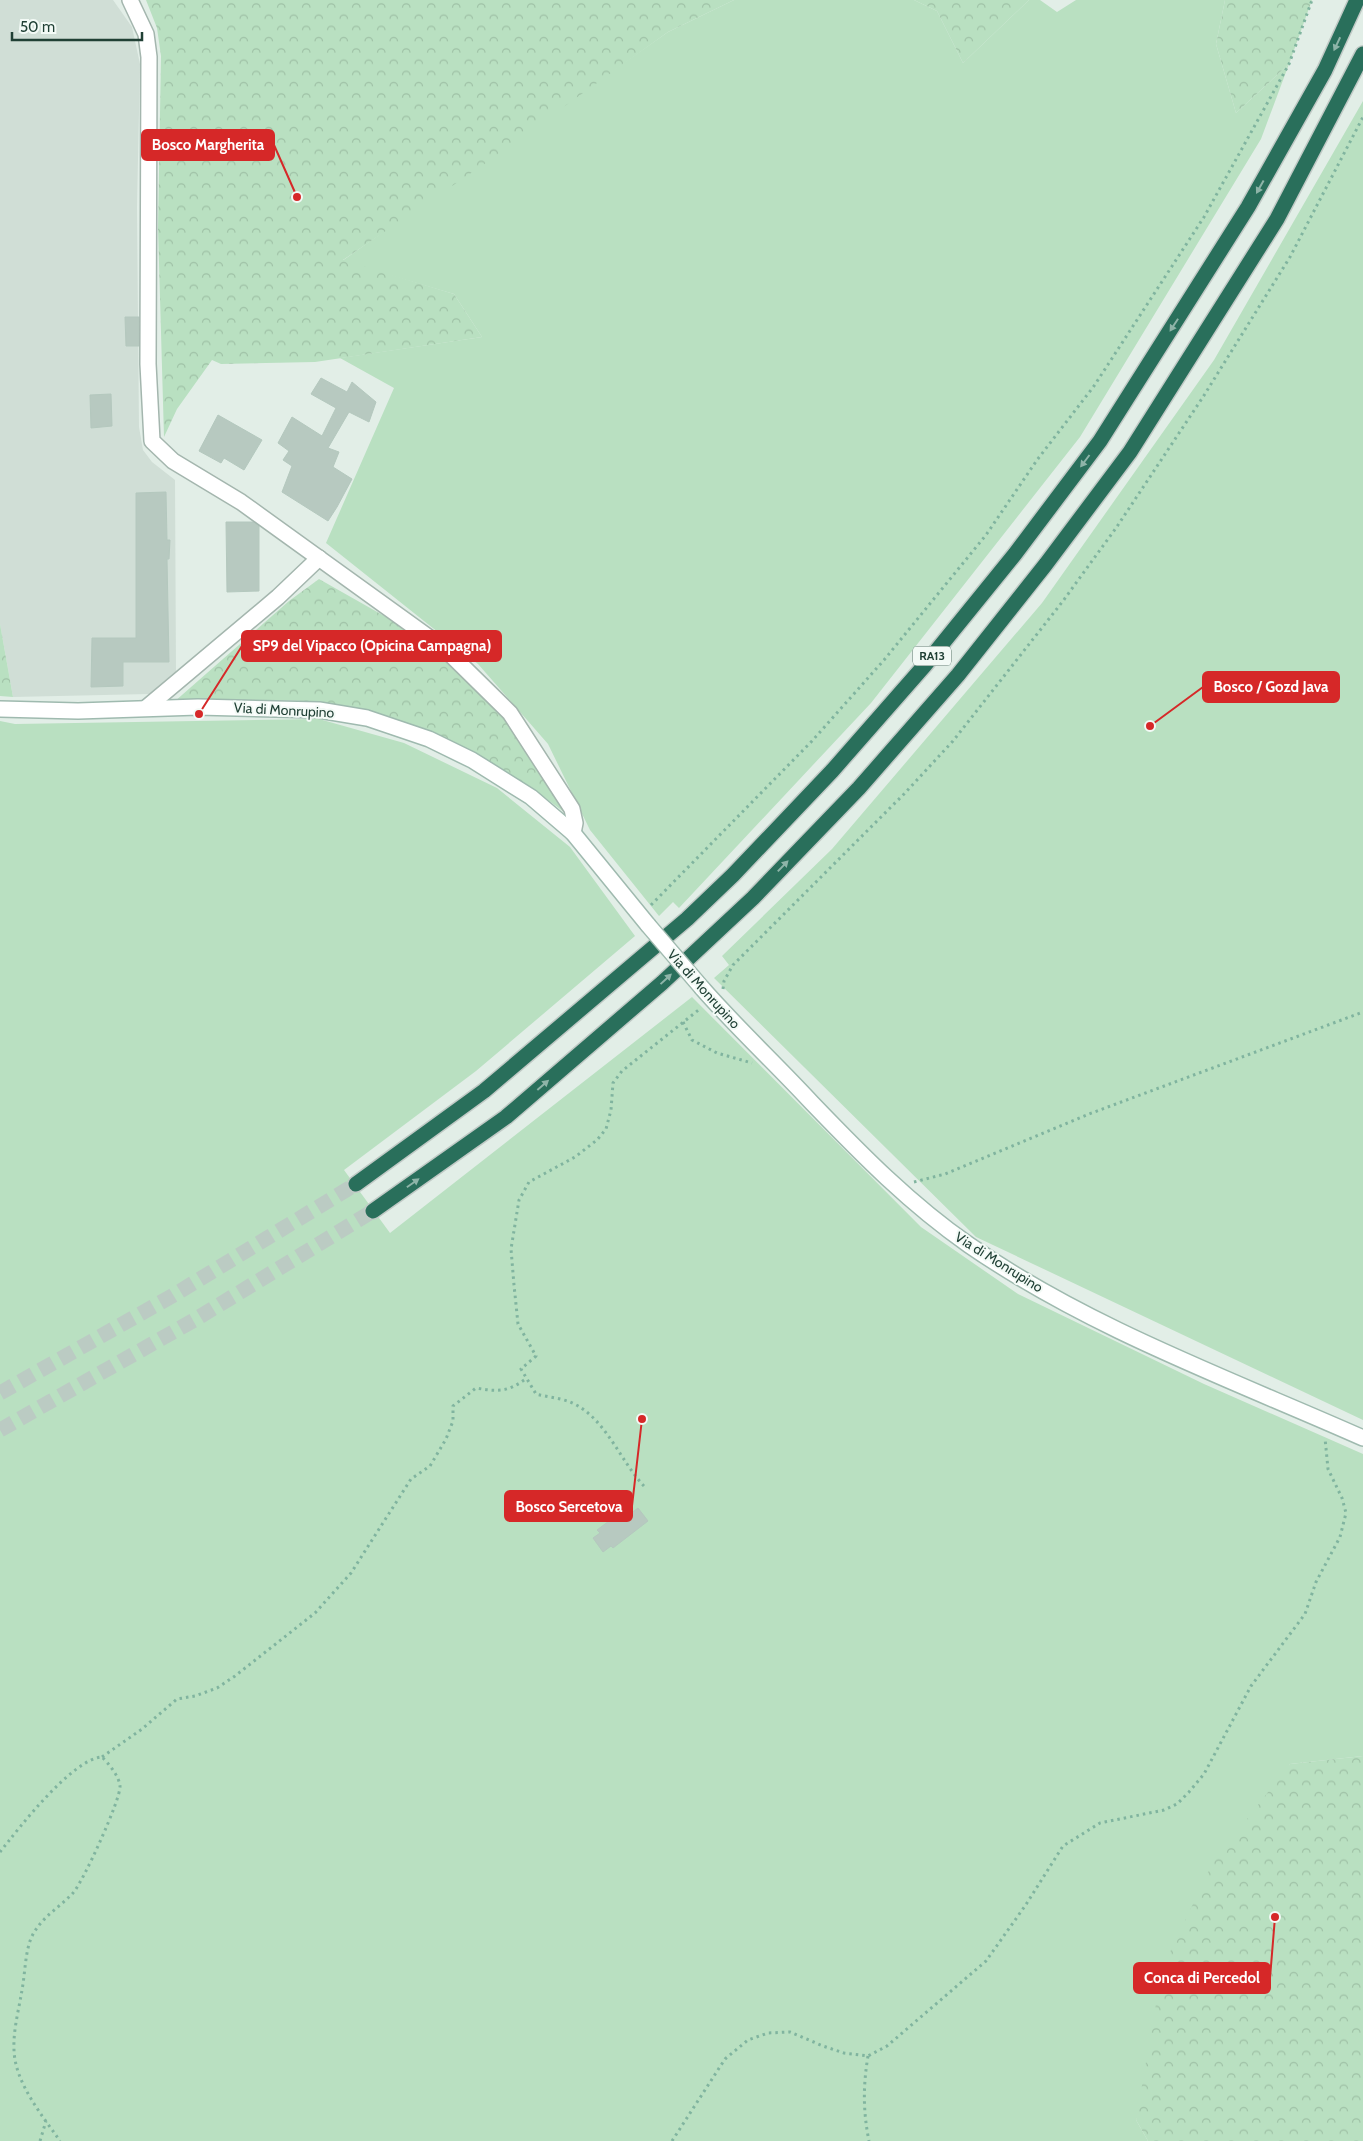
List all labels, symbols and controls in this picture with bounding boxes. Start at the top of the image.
scale bar [12,10,142,42]
text: 50 m [20,18,55,36]
one-way arrow [1332,37,1340,51]
callout: Bosco Margherita [142,130,274,160]
text: Bosco Margherita [152,136,265,154]
one-way arrow [1255,181,1264,194]
one-way arrow [1169,318,1178,332]
one-way arrow [1079,454,1090,467]
callout: SP9 del Vipacco (Opicina Campagna) [242,631,501,661]
text: SP9 del Vipacco (Opicina Campagna) [253,637,491,655]
road number: RA13 [913,646,951,666]
callout: Bosco / Gozd Java [1203,672,1339,702]
text: Bosco / Gozd Java [1213,678,1329,696]
street label: Via di Monrupino [233,698,335,722]
one-way arrow [777,861,789,873]
street label: Via di Monrupino [664,946,745,1033]
one-way arrow [659,973,671,985]
one-way arrow [537,1080,549,1091]
one-way arrow [406,1178,420,1188]
street label: Via di Monrupino [952,1228,1047,1296]
callout: Bosco Sercetova [505,1491,632,1521]
text: Bosco Sercetova [515,1498,623,1516]
callout: Conca di Percedol [1134,1963,1270,1993]
text: Conca di Percedol [1144,1969,1260,1987]

